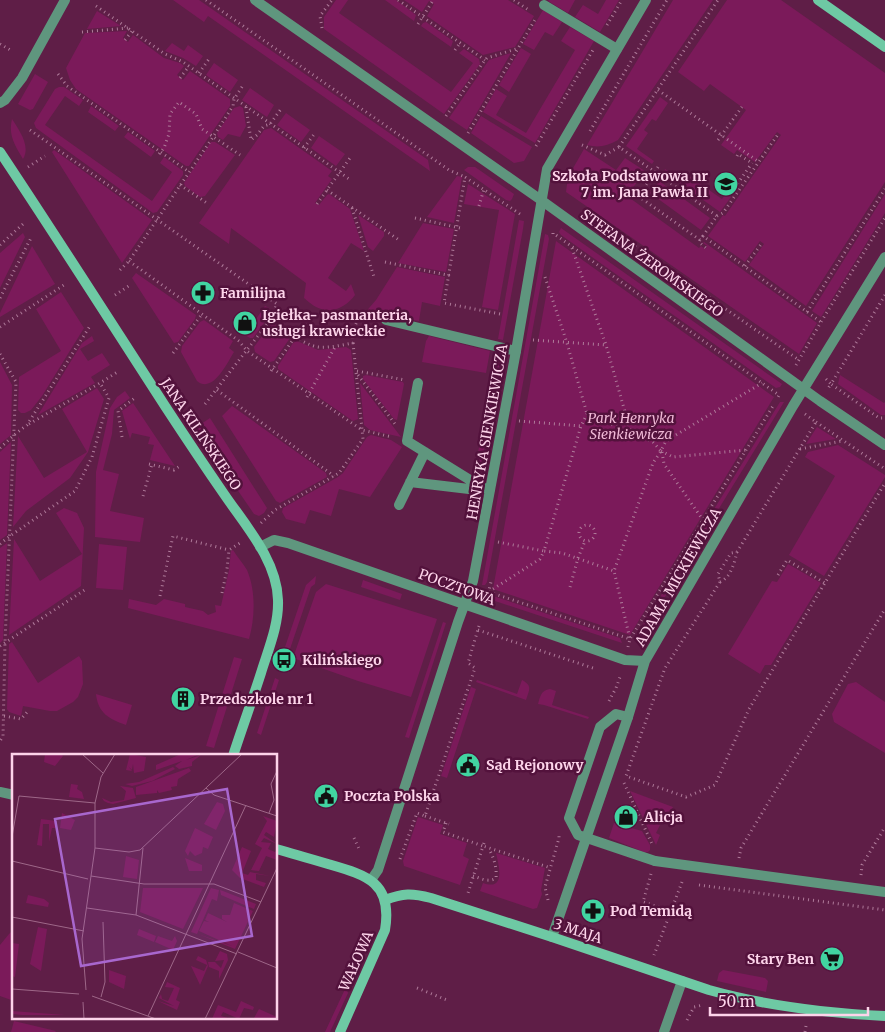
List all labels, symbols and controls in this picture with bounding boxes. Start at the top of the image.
place label: Szkoła Podstawowa nr 7 im. Jana Pawła II [552,167,708,201]
school or university icon: Szkoła Podstawowa nr 7 im. Jana Pawła II [713,171,739,197]
street label: STEFANA ŻEROMSKIEGO [577,205,727,321]
pharmacy icon: Familijna [190,280,216,306]
place label: Familijna [220,284,286,302]
place label: Igiełka- pasmanteria, usługi krawieckie [262,306,412,340]
shop icon: Igiełka- pasmanteria, usługi krawieckie [232,310,258,336]
street label: HENRYKA SIENKIEWICZA [463,343,511,521]
street label: JANA KILIŃSKIEGO [156,374,245,494]
park label: Park Henryka Sienkiewicza [587,409,675,443]
street label: ADAMA MICKIEWICZA [630,504,725,650]
street label: POCZTOWA [416,565,498,609]
bus stop icon: Kilińskiego [271,647,297,673]
place label: Kilińskiego [302,651,382,669]
building icon: Przedszkole nr 1 [170,686,196,712]
place label: Przedszkole nr 1 [200,690,314,708]
public building icon: Sąd Rejonowy [455,752,481,778]
inset map [12,754,278,1020]
place label: Sąd Rejonowy [486,756,584,774]
public building icon: Poczta Polska [313,783,339,809]
place label: Poczta Polska [344,787,440,805]
shop icon: Alicja [613,804,639,830]
place label: Alicja [643,808,683,826]
pharmacy icon: Pod Temidą [580,898,606,924]
place label: Pod Temidą [610,902,692,920]
street label: 3 MAJA [552,915,605,947]
street label: WAŁOWA [334,928,377,995]
supermarket icon: Stary Ben [819,946,845,972]
place label: Stary Ben [747,950,814,968]
scale bar [710,984,868,1016]
text: 50 m [718,992,755,1011]

